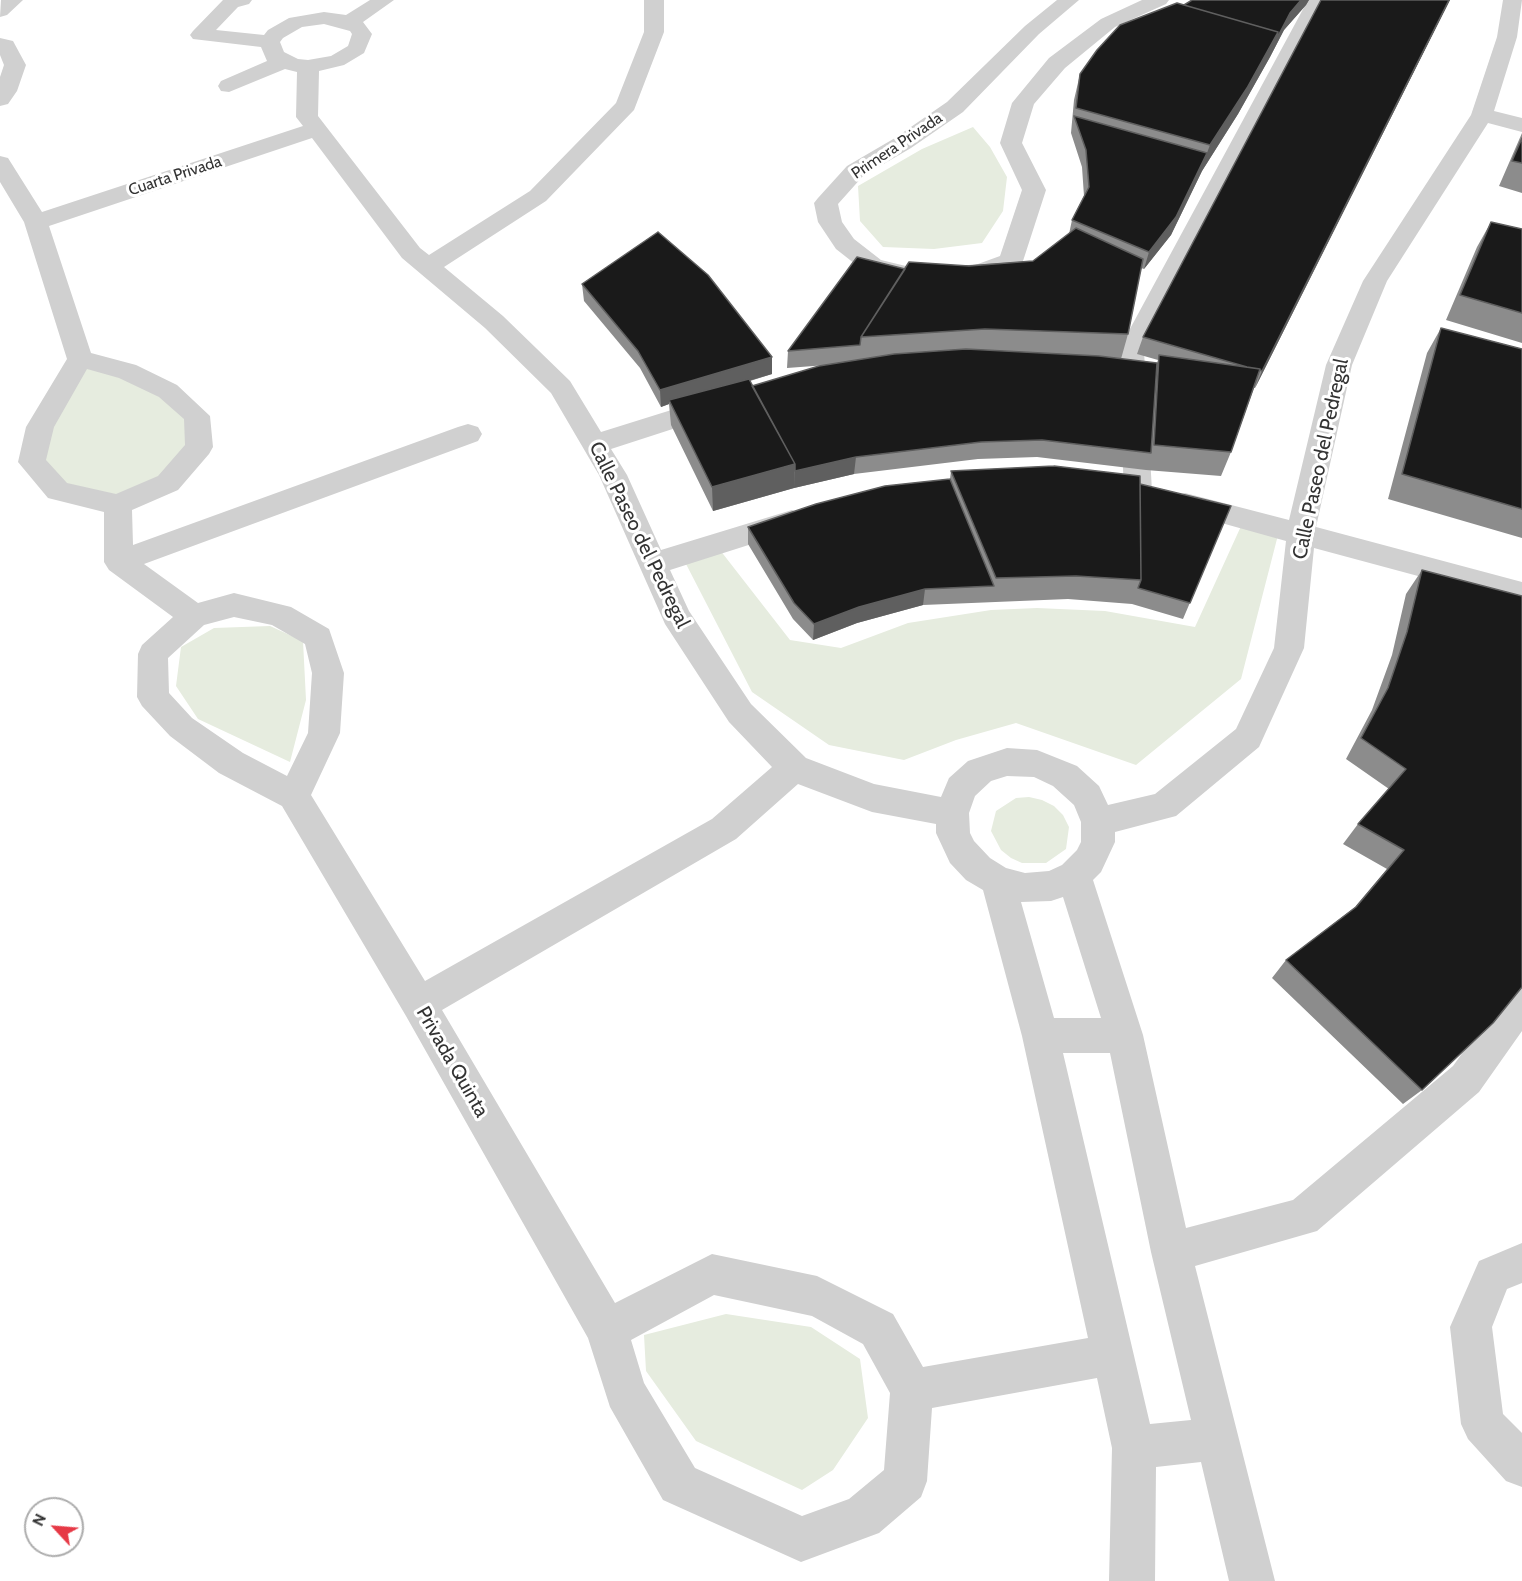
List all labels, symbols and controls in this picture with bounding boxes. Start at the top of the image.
street label: Primera Privada [848,109,946,183]
street label: Cuarta Privada [126,152,224,200]
street label: Calle Paseo del Pedregal [1288,357,1354,561]
street label: Calle Paseo del Pedregal [583,438,695,632]
street label: Privada Quinta [411,1002,493,1122]
north arrow [24,1497,84,1557]
text: N [28,1511,50,1529]

